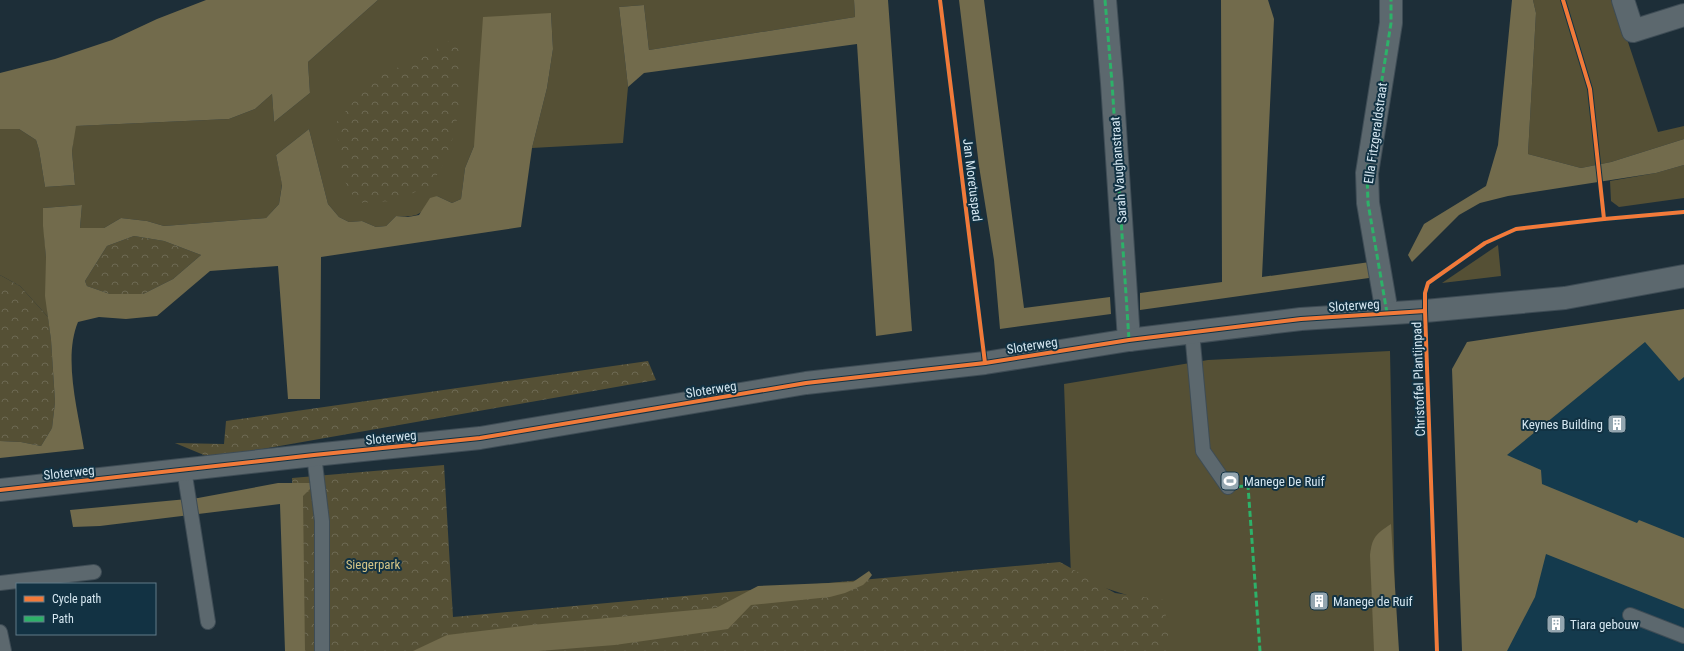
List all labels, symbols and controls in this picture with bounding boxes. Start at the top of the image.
street label: Ella Fitzgeraldstraat [1361,81,1390,185]
street label: Sarah Vaughanstraat [1107,116,1130,224]
street label: Jan Moretuspad [960,138,985,222]
street label: Sloterweg [1328,296,1380,315]
street label: Christoffel Plantijnpad [1409,321,1428,437]
street label: Sloterweg [1006,334,1059,357]
street label: Sloterweg [685,378,738,401]
building icon: Keynes Building [1606,413,1628,435]
place label: Keynes Building [1522,417,1603,432]
street label: Sloterweg [365,427,417,448]
street label: Sloterweg [43,462,95,483]
sports icon: Manege De Ruif [1219,470,1241,492]
place label: Manege De Ruif [1244,474,1325,489]
park label: Siegerpark [346,557,401,572]
legend [16,583,156,635]
building icon: Manege de Ruif [1308,590,1330,612]
text: Cycle path [52,592,102,606]
place label: Manege de Ruif [1333,594,1413,609]
text: Path [52,612,74,626]
building icon: Tiara gebouw [1545,613,1567,635]
place label: Tiara gebouw [1570,617,1640,632]

